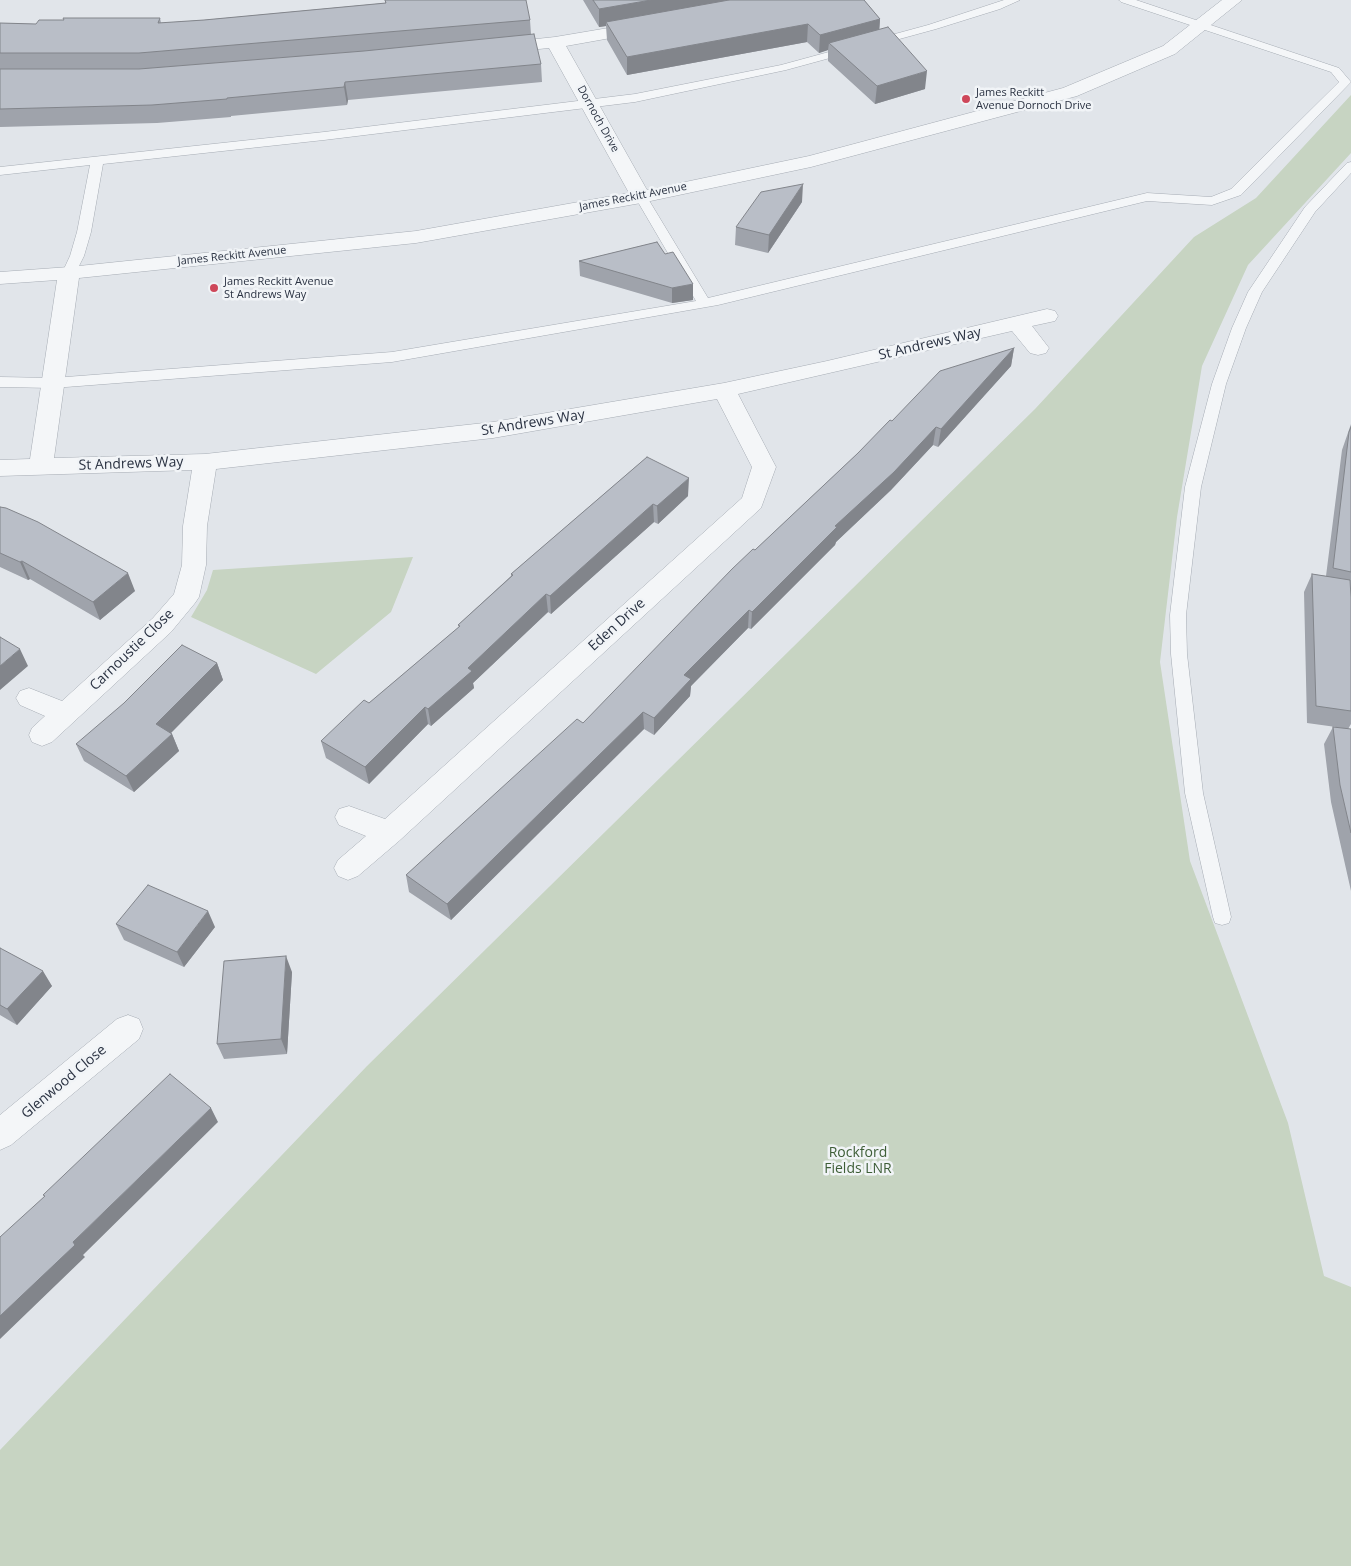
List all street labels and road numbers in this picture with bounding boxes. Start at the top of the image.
street label: Dornoch Drive [574,83,622,155]
street label: James Reckitt Avenue [578,180,688,214]
street label: James Reckitt Avenue [177,244,287,268]
street label: St Andrews Way [877,324,983,364]
street label: St Andrews Way [480,407,586,439]
street label: St Andrews Way [78,454,184,474]
street label: Eden Drive [585,595,649,655]
street label: Carnoustie Close [87,606,177,694]
street label: Glenwood Close [18,1042,110,1122]

